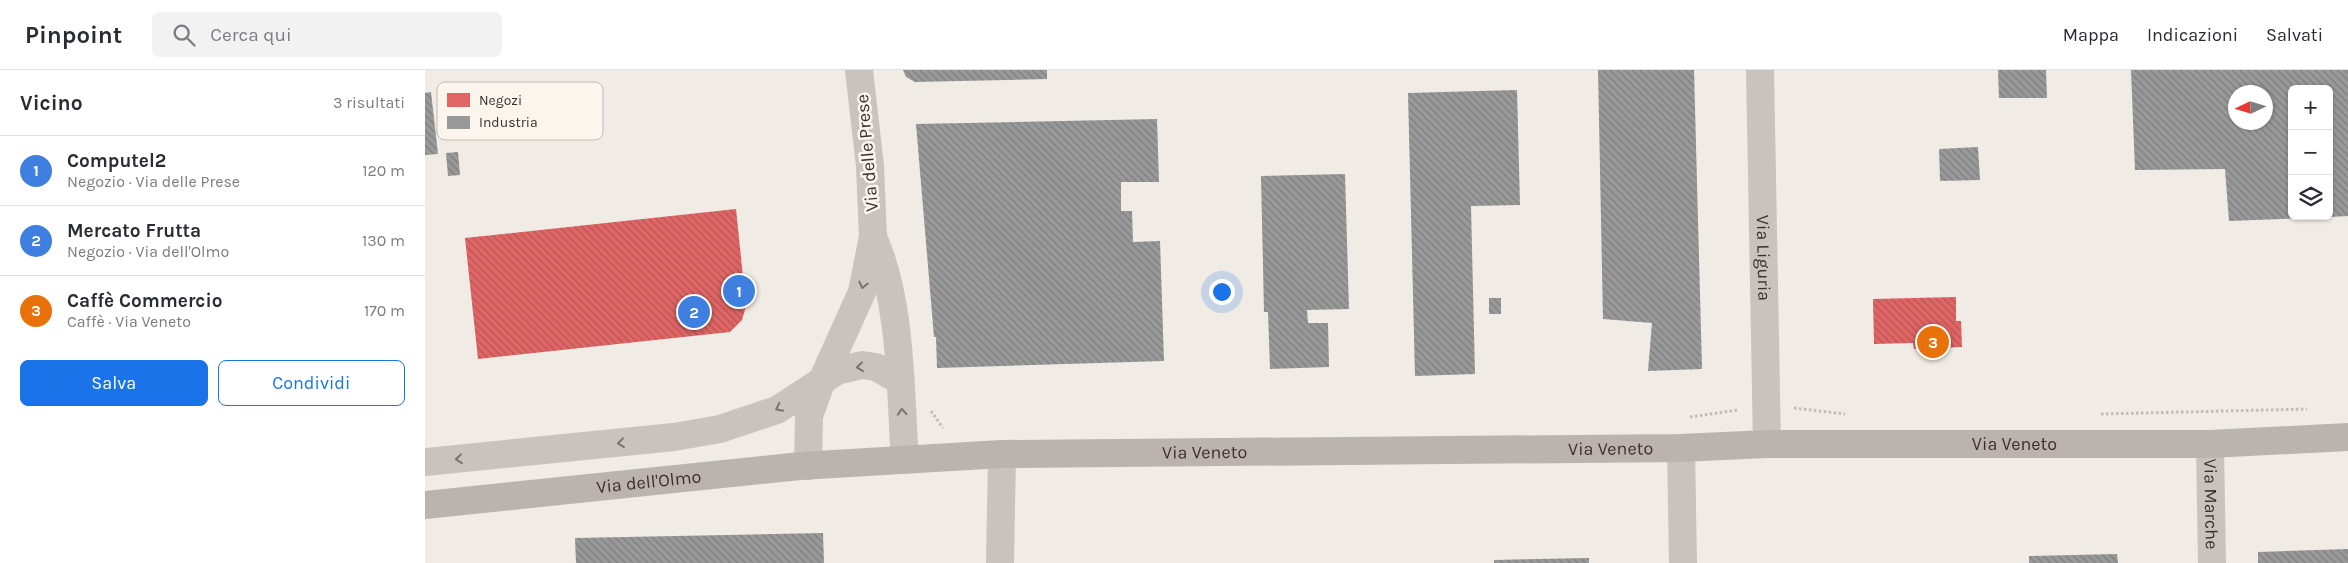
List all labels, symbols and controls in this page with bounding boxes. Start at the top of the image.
search box [152,12,502,57]
text: Pinpoint [25,21,122,49]
icon: search [170,21,198,49]
text: Cerca qui [210,24,292,46]
text: Mappa [2063,24,2119,46]
text: Indicazioni [2147,24,2238,46]
text: Salvati [2266,24,2323,46]
legend [437,82,603,140]
north arrow [2228,85,2273,130]
map controls [2288,85,2333,220]
button: + [2288,85,2333,130]
text: Vicino [20,91,83,115]
text: Negozi [479,92,522,109]
text: 3 risultati [333,93,405,112]
street label: Via delle Prese [851,93,883,213]
text: Industria [479,114,538,131]
button: − [2288,130,2333,175]
text: Computel2 [67,150,166,172]
text: 1 [33,161,39,180]
text: 120 m [362,161,405,180]
text: Negozio · Via delle Prese [67,172,240,191]
button: layers [2288,175,2333,220]
street label: Via Liguria [1752,215,1775,301]
text: Mercato Frutta [67,220,201,242]
text: 2 [31,231,41,250]
text: 130 m [362,231,405,250]
text: Negozio · Via dell'Olmo [67,242,229,261]
pin: 1 [723,272,755,310]
your location [1209,279,1235,305]
one-way arrow [858,280,869,289]
text: Caffè Commercio [67,290,222,312]
pin: 2 [678,293,710,331]
text: 3 [31,301,41,320]
text: 170 m [364,301,405,320]
text: Caffè · Via Veneto [67,312,191,331]
pin: 3 [1917,323,1949,361]
button: Salva [20,360,208,406]
button: Condividi [218,360,405,406]
one-way arrow [855,361,863,372]
one-way arrow [775,402,784,412]
one-way arrow [896,407,907,415]
street label: Via Veneto [1972,433,2057,455]
one-way arrow [617,437,625,448]
street label: Via Veneto [1568,437,1653,460]
street label: Via Veneto [1162,441,1247,464]
one-way arrow [455,453,463,464]
street label: Via Marche [2199,458,2223,550]
street label: Via dell'Olmo [595,465,702,498]

